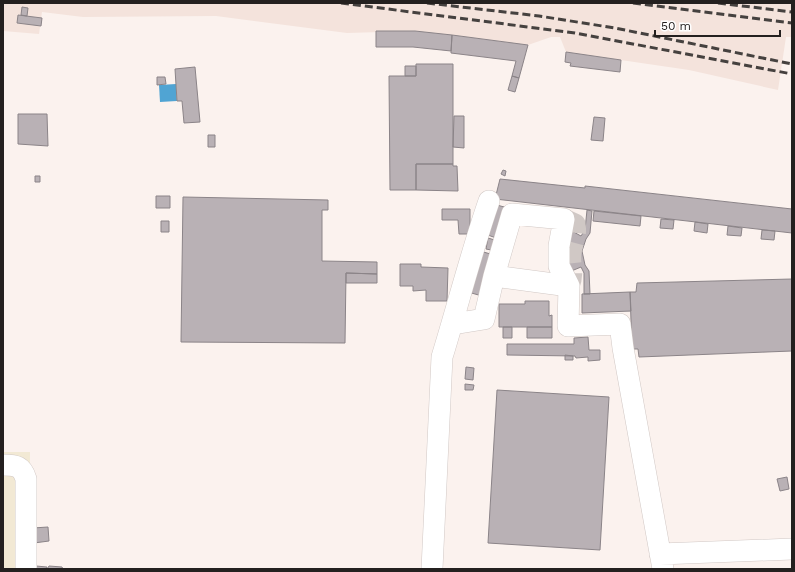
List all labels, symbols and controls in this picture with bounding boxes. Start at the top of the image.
scale bar [655,12,780,38]
text: 50 m [661,19,691,33]

